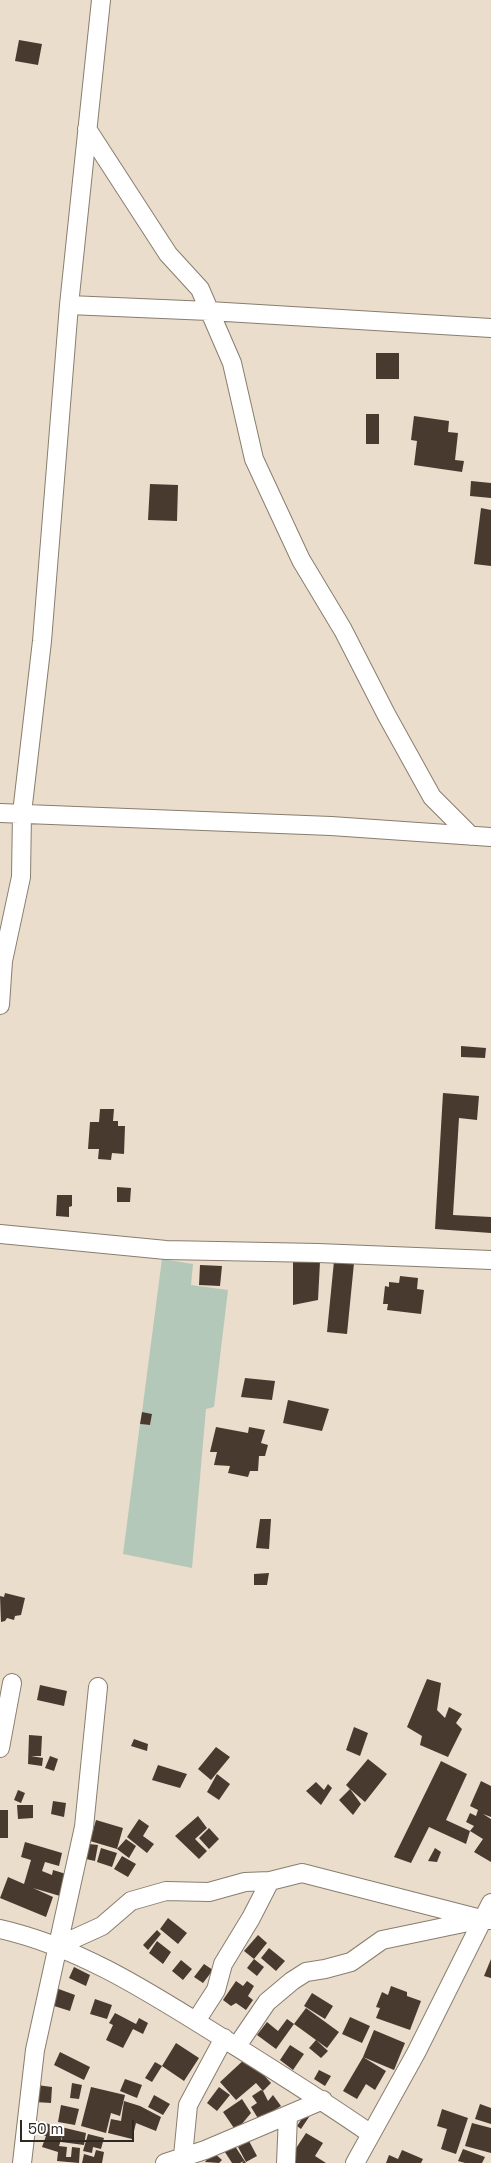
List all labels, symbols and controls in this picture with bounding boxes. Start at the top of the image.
scale bar [22,2110,136,2142]
text: 50 m [28,2119,63,2138]

